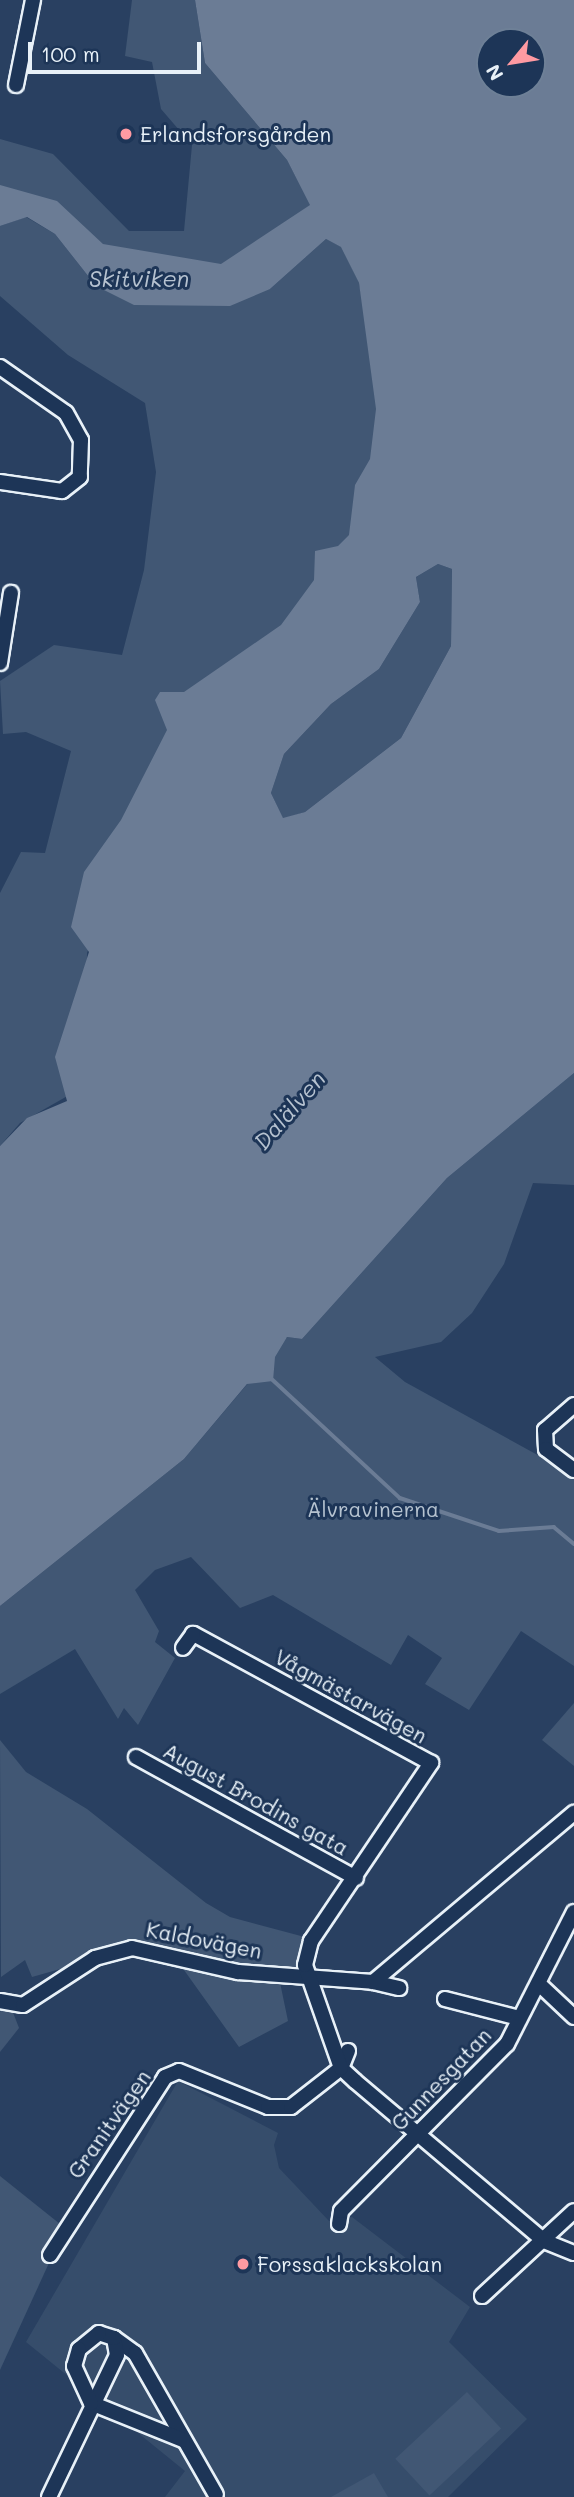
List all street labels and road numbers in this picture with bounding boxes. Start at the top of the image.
street label: Vågmästarvägen [270,1644,432,1748]
street label: August Brodins gata [159,1738,353,1860]
street label: Kaldovägen [144,1916,264,1964]
street label: Gunnesgatan [386,2023,496,2135]
street label: Granitvägen [62,2065,156,2183]

